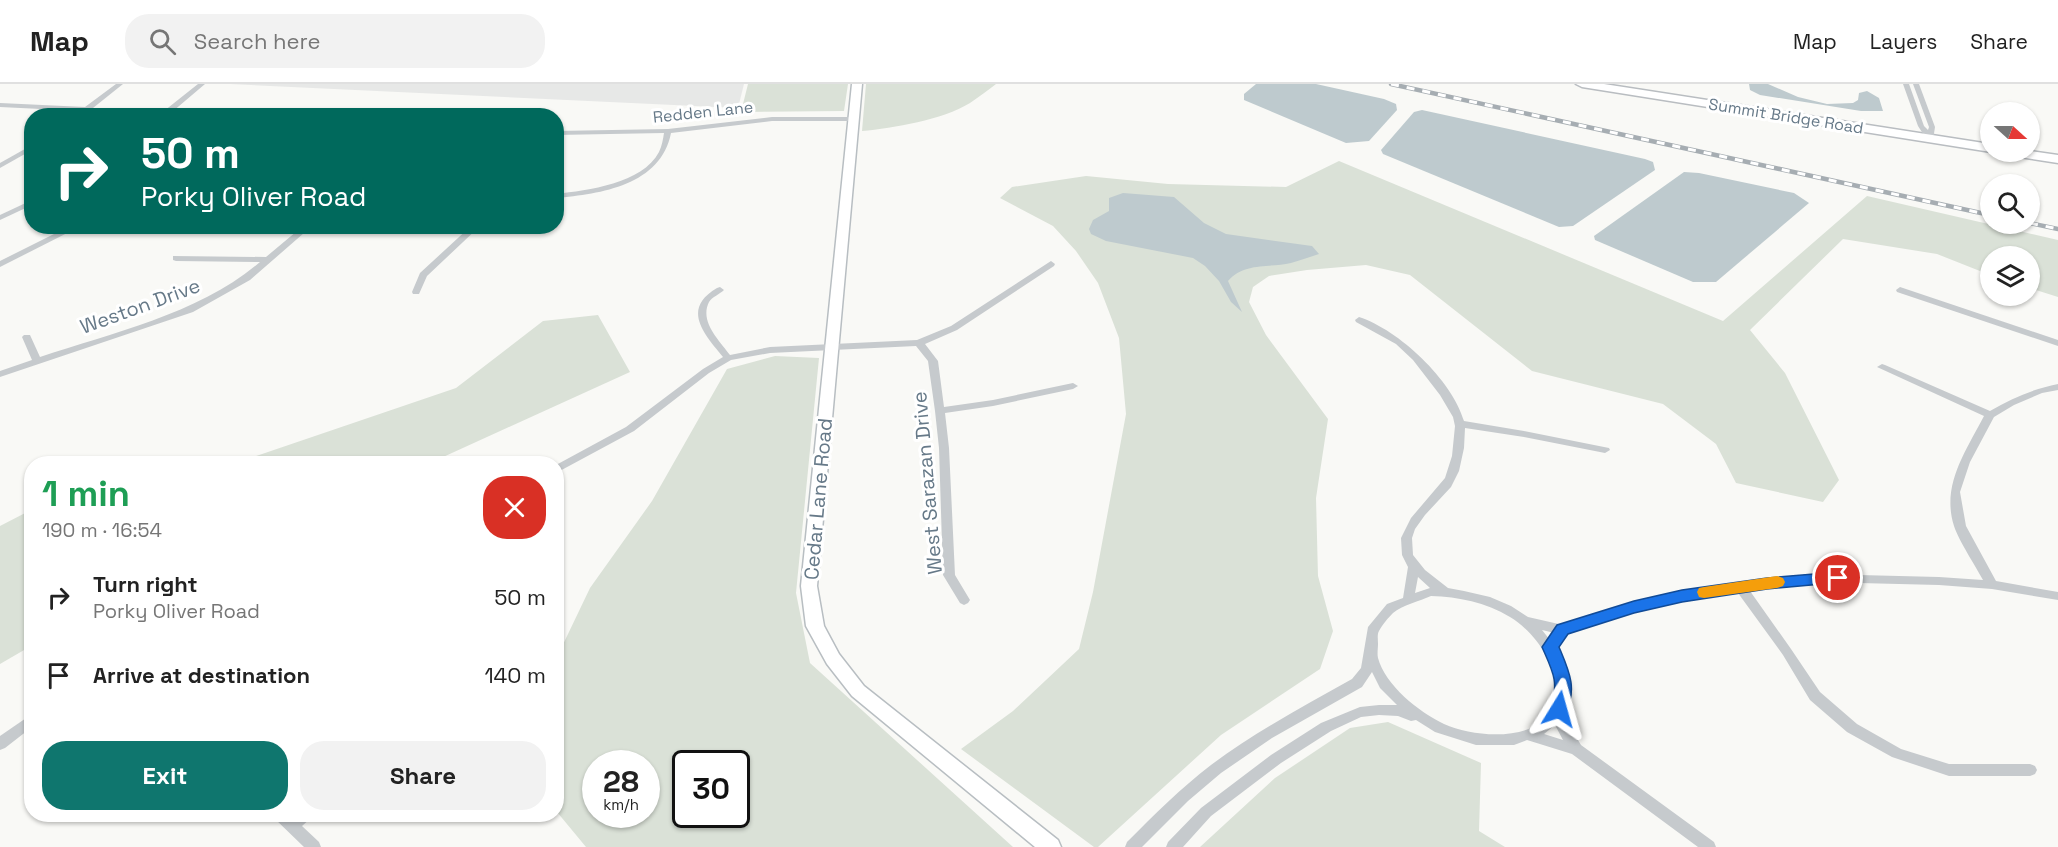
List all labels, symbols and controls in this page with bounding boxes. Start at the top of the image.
search box [125,14,545,68]
text: Map [30,23,89,59]
icon: search [146,25,179,58]
text: Search here [194,27,321,55]
text: Map [1793,28,1837,55]
text: Layers [1870,28,1937,55]
text: Share [1970,28,2028,55]
street label: Summit Bridge Road [1707,93,1865,139]
street label: Redden Lane [652,96,754,128]
north arrow [1980,102,2040,162]
map controls [1980,102,2040,306]
text: 50 m [141,127,240,180]
icon: right [42,132,120,210]
button: search [1980,174,2040,234]
text: Porky Oliver Road [141,179,366,214]
button: layers [1980,246,2040,306]
street label: Weston Drive [76,272,204,340]
street label: West Sarazan Drive [906,391,948,575]
street label: Cedar Lane Road [798,417,838,581]
text: 1 min [42,471,130,517]
button: close [483,476,546,539]
text: 190 m · 16:54 [42,517,162,543]
pin [1812,552,1863,603]
icon: arrive [1821,561,1854,594]
text: Turn right [93,570,198,598]
icon: right [42,581,75,614]
text: 50 m [494,583,546,611]
text: Porky Oliver Road [93,598,260,624]
icon: arrive [42,659,75,692]
text: Arrive at destination [93,661,310,689]
text: 140 m [484,661,546,689]
position arrow [1527,677,1591,741]
button: Exit [42,741,288,810]
button: Share [300,741,546,810]
speed limit sign: 30 [672,750,750,828]
text: 28 [603,762,639,801]
text: km/h [603,795,639,814]

